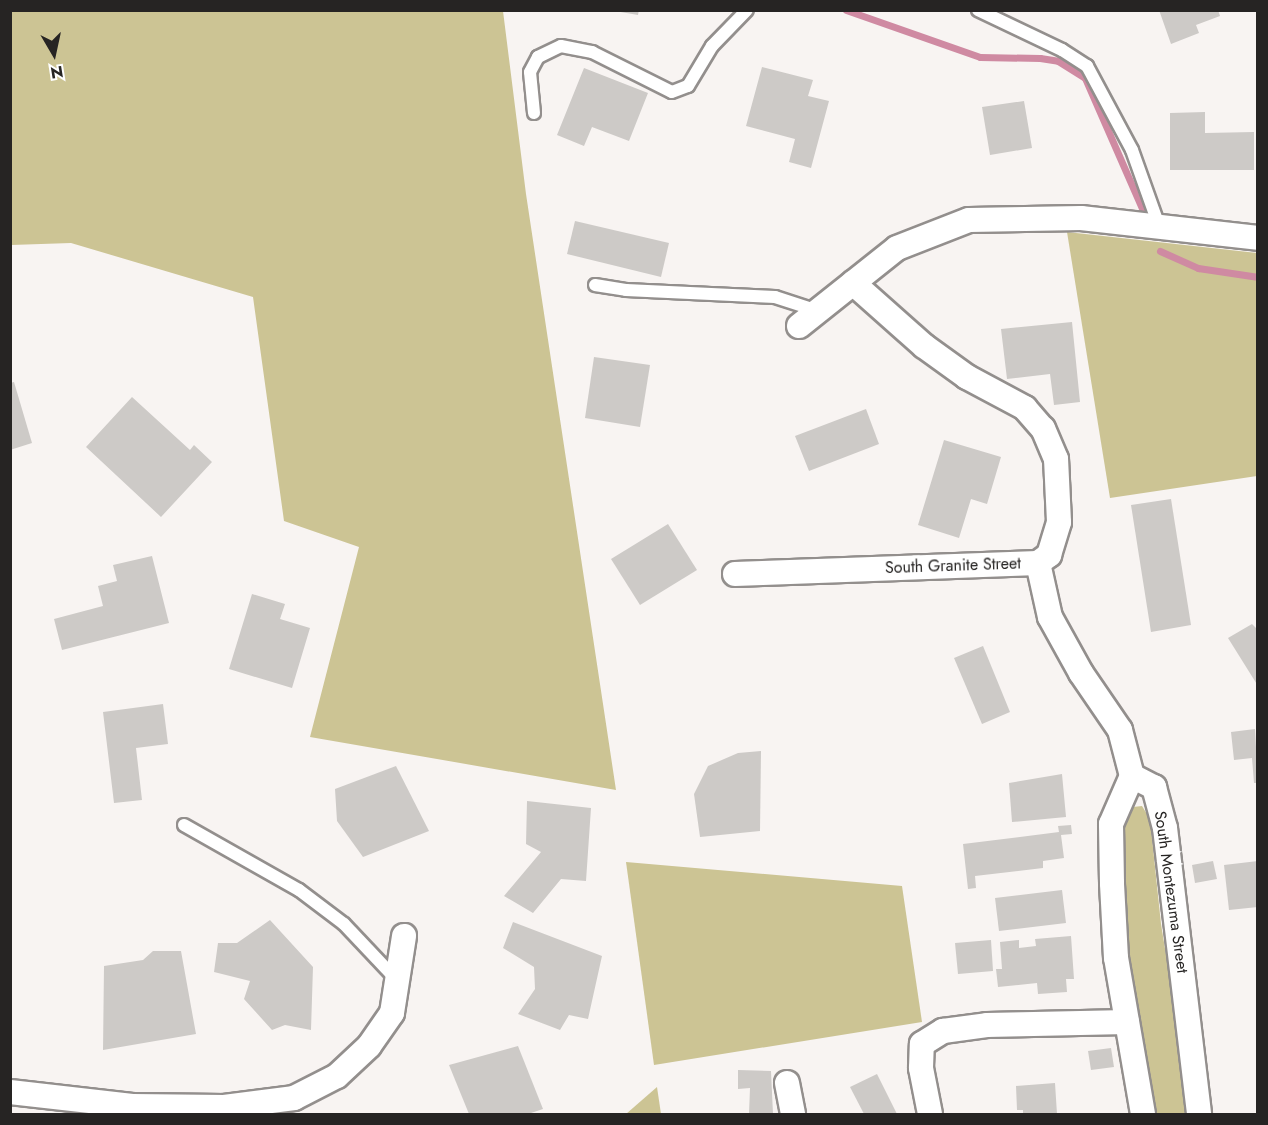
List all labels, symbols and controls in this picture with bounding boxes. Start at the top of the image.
north arrow [24,24,84,84]
text: N [49,60,65,85]
street label: South Granite Street [885,554,1021,578]
street label: South Montezuma Street [1150,810,1192,974]

